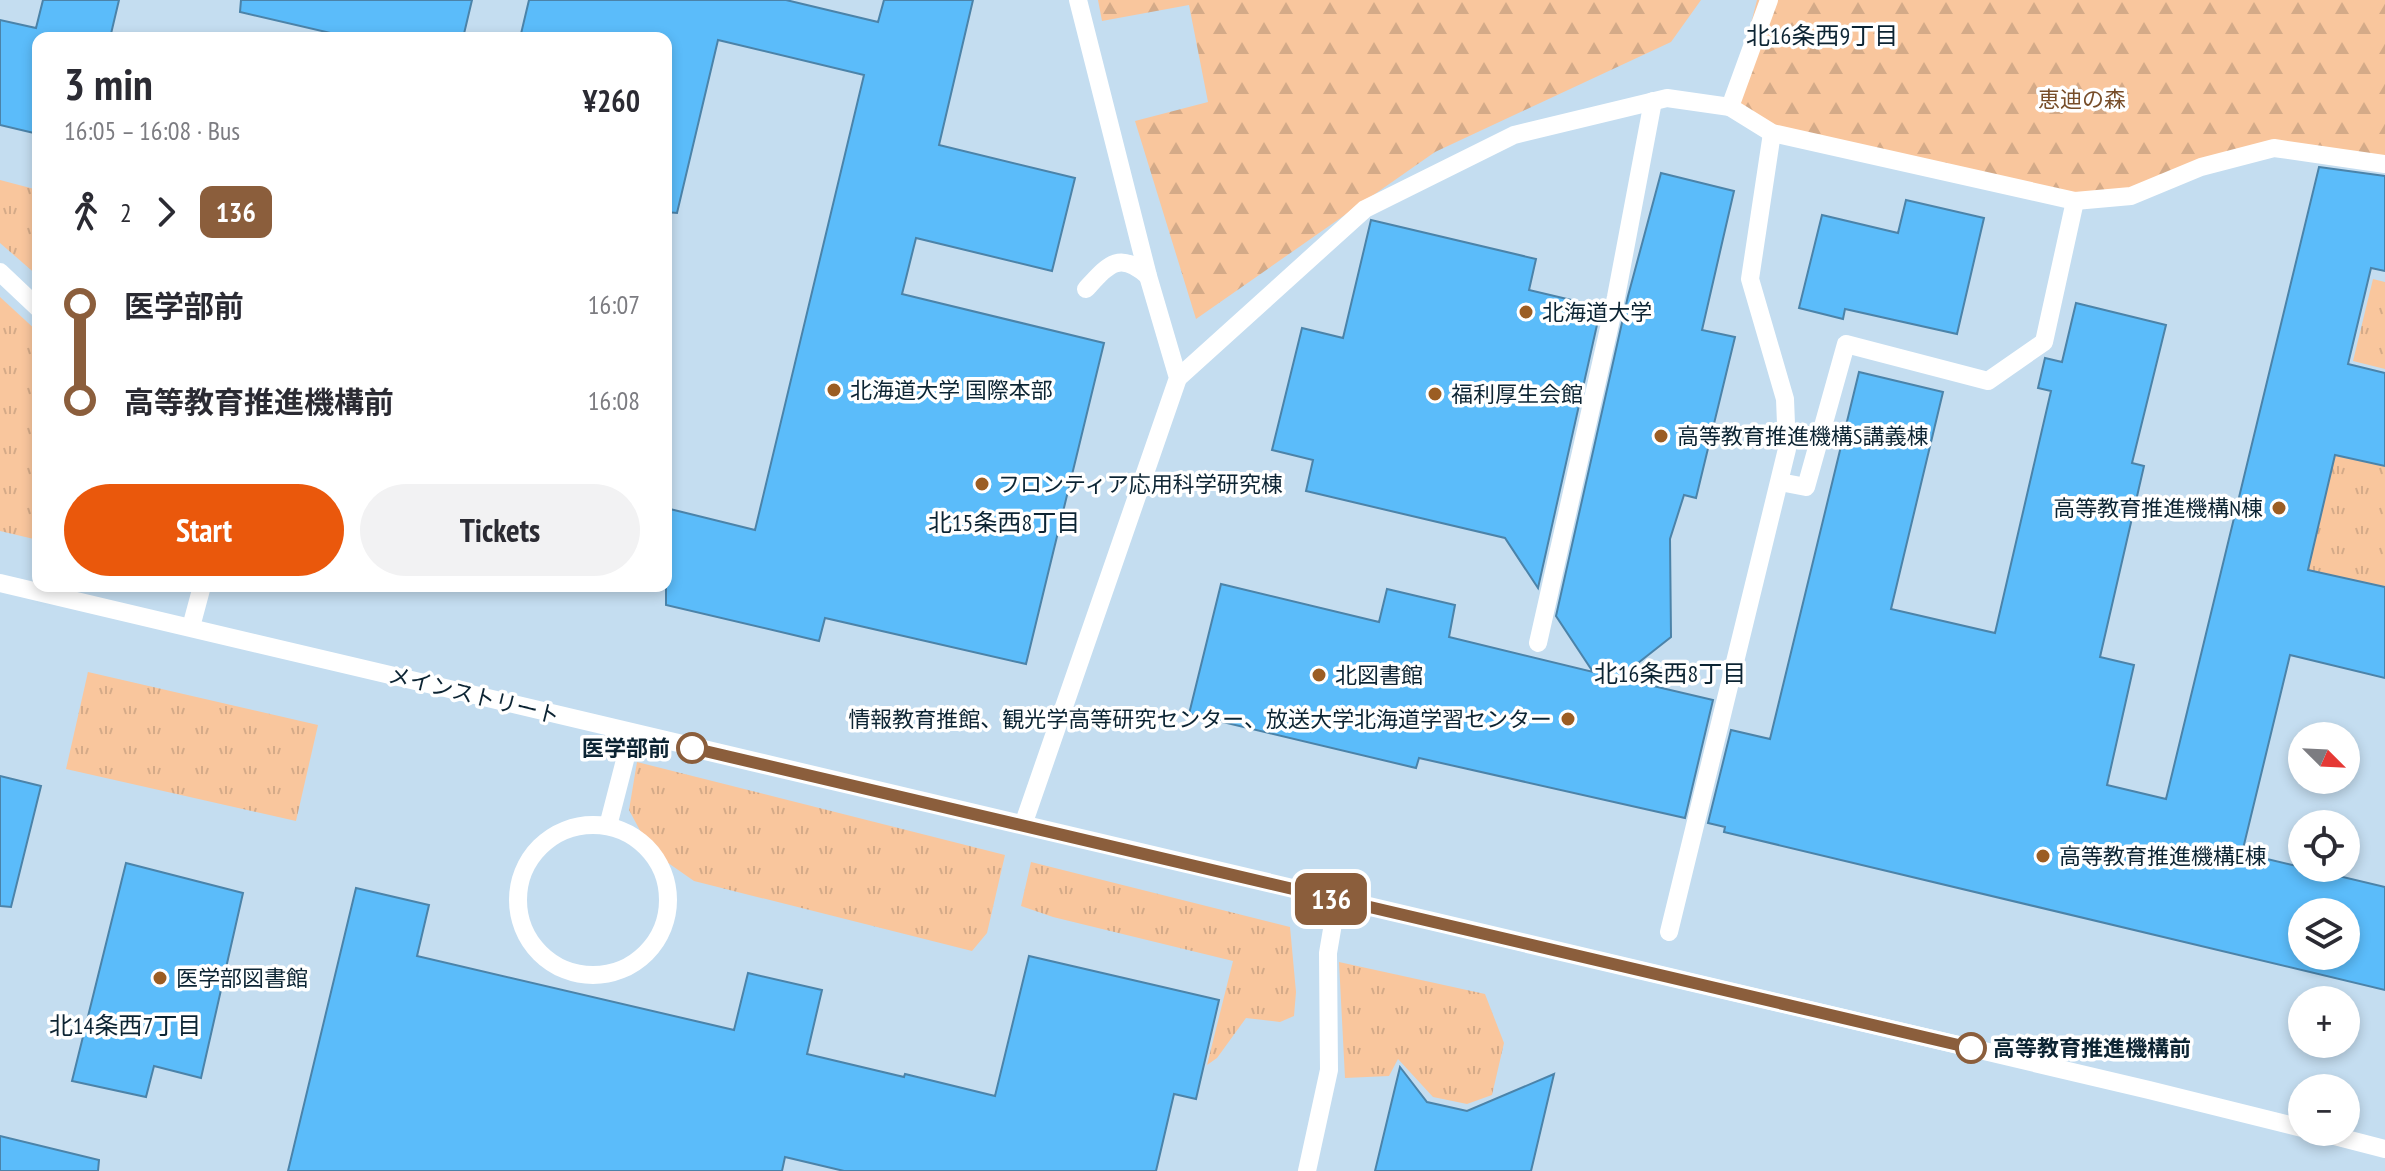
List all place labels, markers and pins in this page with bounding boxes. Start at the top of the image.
place label: 北海道大学 [1542,298,1652,326]
marker: 北海道大学 [1517,303,1535,321]
place label: 北海道大学 国際本部 [850,376,1053,404]
place label: 福利厚生会館 [1451,380,1583,408]
marker: 北海道大学 国際本部 [825,381,843,399]
marker: 福利厚生会館 [1426,385,1444,403]
place label: 高等教育推進機構S講義棟 [1677,422,1928,450]
marker: 高等教育推進機構S講義棟 [1652,427,1670,445]
place label: フロンティア応用科学研究棟 [998,470,1283,498]
marker: フロンティア応用科学研究棟 [973,475,991,493]
place label: 高等教育推進機構N棟 [2053,494,2263,522]
marker: 高等教育推進機構N棟 [2270,499,2288,517]
place label: 北図書館 [1335,661,1423,689]
marker: 北図書館 [1310,666,1328,684]
place label: 情報教育推館、観光学高等研究センター、放送大学北海道学習センター [848,705,1552,733]
marker: 情報教育推館、観光学高等研究センター、放送大学北海道学習センター [1559,710,1577,728]
marker: 医学部前 [677,733,707,763]
place label: 医学部前 [582,734,670,762]
place label: 高等教育推進機構E棟 [2059,842,2266,870]
marker: 高等教育推進機構E棟 [2034,847,2052,865]
place label: 医学部図書館 [176,964,308,992]
marker: 医学部図書館 [151,969,169,987]
marker: 高等教育推進機構前 [1956,1033,1986,1063]
place label: 高等教育推進機構前 [1993,1034,2191,1062]

